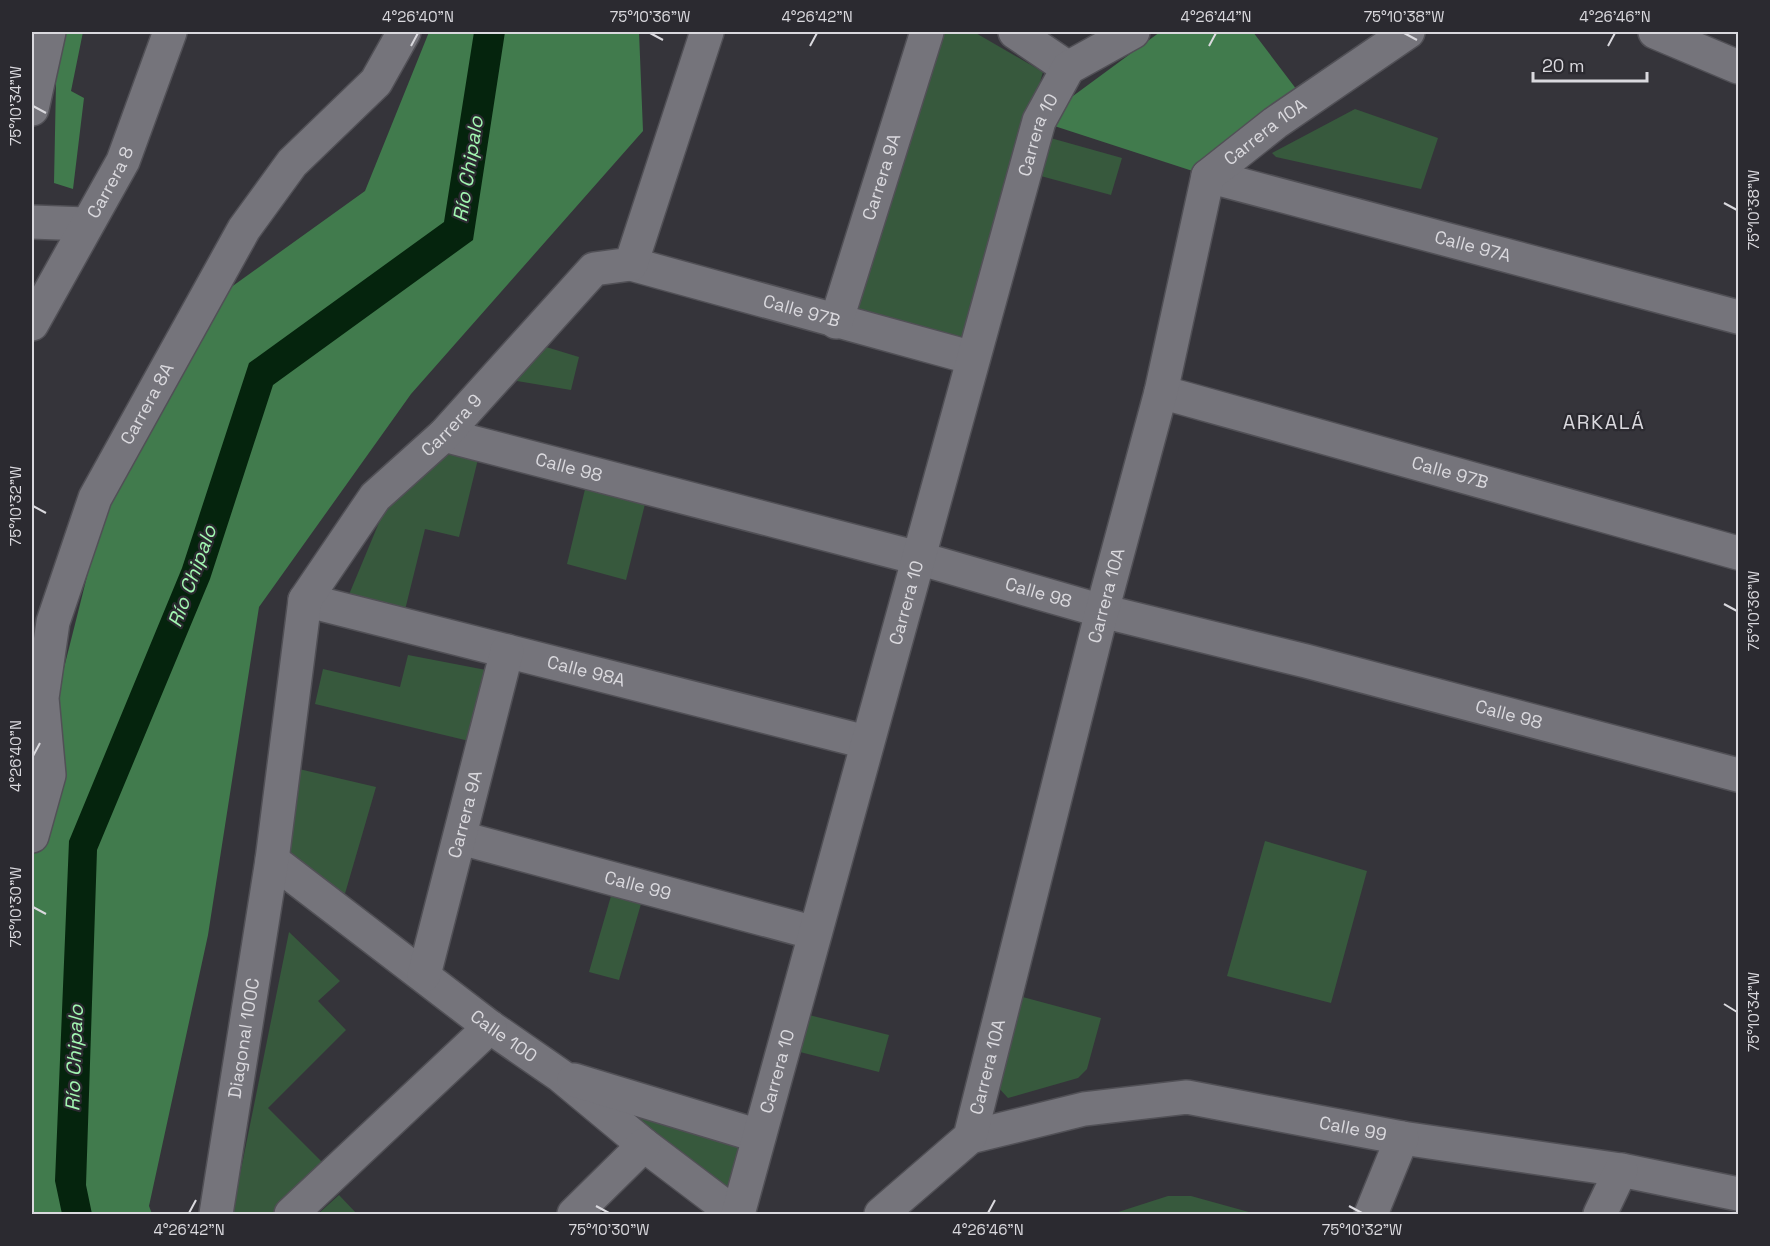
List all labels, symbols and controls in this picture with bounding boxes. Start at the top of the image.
text: 4°26'40"N [382,7,454,26]
text: 75°10'36"W [610,7,690,26]
text: 4°26'42"N [781,7,853,26]
text: 4°26'44"N [1181,7,1252,26]
text: 75°10'38"W [1364,7,1444,26]
text: 4°26'46"N [1579,7,1651,26]
scale bar [1533,45,1647,83]
text: 20 m [1542,54,1585,77]
text: 75°10'34"W [6,66,25,146]
street label: Carrera 10 [1012,89,1063,179]
street label: Carrera 10A [1219,93,1311,170]
water label: Río Chipalo [447,114,489,224]
street label: Carrera 9A [857,131,905,223]
street label: Carrera 8 [81,143,138,222]
text: 75°10'38"W [1744,170,1763,250]
street label: Calle 97A [1432,225,1514,267]
street label: Calle 97B [761,289,843,332]
street label: Carrera 8A [115,359,179,448]
street label: Carrera 9 [416,389,487,461]
district label: ARKALÁ [1563,409,1645,435]
street label: Calle 98 [533,447,605,487]
street label: Calle 97B [1409,450,1491,494]
text: 75°10'32"W [6,466,25,546]
water label: Río Chipalo [162,521,223,631]
street label: Carrera 10A [1082,545,1129,646]
street label: Carrera 10 [883,558,928,647]
text: 75°10'36"W [1744,571,1763,651]
street label: Calle 98 [1003,572,1075,613]
street label: Calle 98A [545,650,628,692]
street label: Calle 98 [1473,694,1545,734]
text: 4°26'40"N [6,720,25,792]
street label: Carrera 9A [442,768,487,860]
street label: Calle 99 [602,865,674,905]
text: 75°10'30"W [6,867,25,948]
text: 75°10'34"W [1744,972,1763,1052]
street label: Diagonal 100C [222,976,264,1100]
water label: Río Chipalo [59,1004,89,1112]
street label: Calle 100 [466,1004,542,1067]
street label: Carrera 10A [964,1017,1010,1117]
street label: Carrera 10 [754,1026,799,1116]
street label: Calle 99 [1317,1110,1389,1146]
text: 4°26'42"N [153,1220,225,1239]
text: 75°10'30"W [569,1220,650,1239]
text: 4°26'46"N [952,1220,1024,1239]
text: 75°10'32"W [1322,1220,1402,1239]

